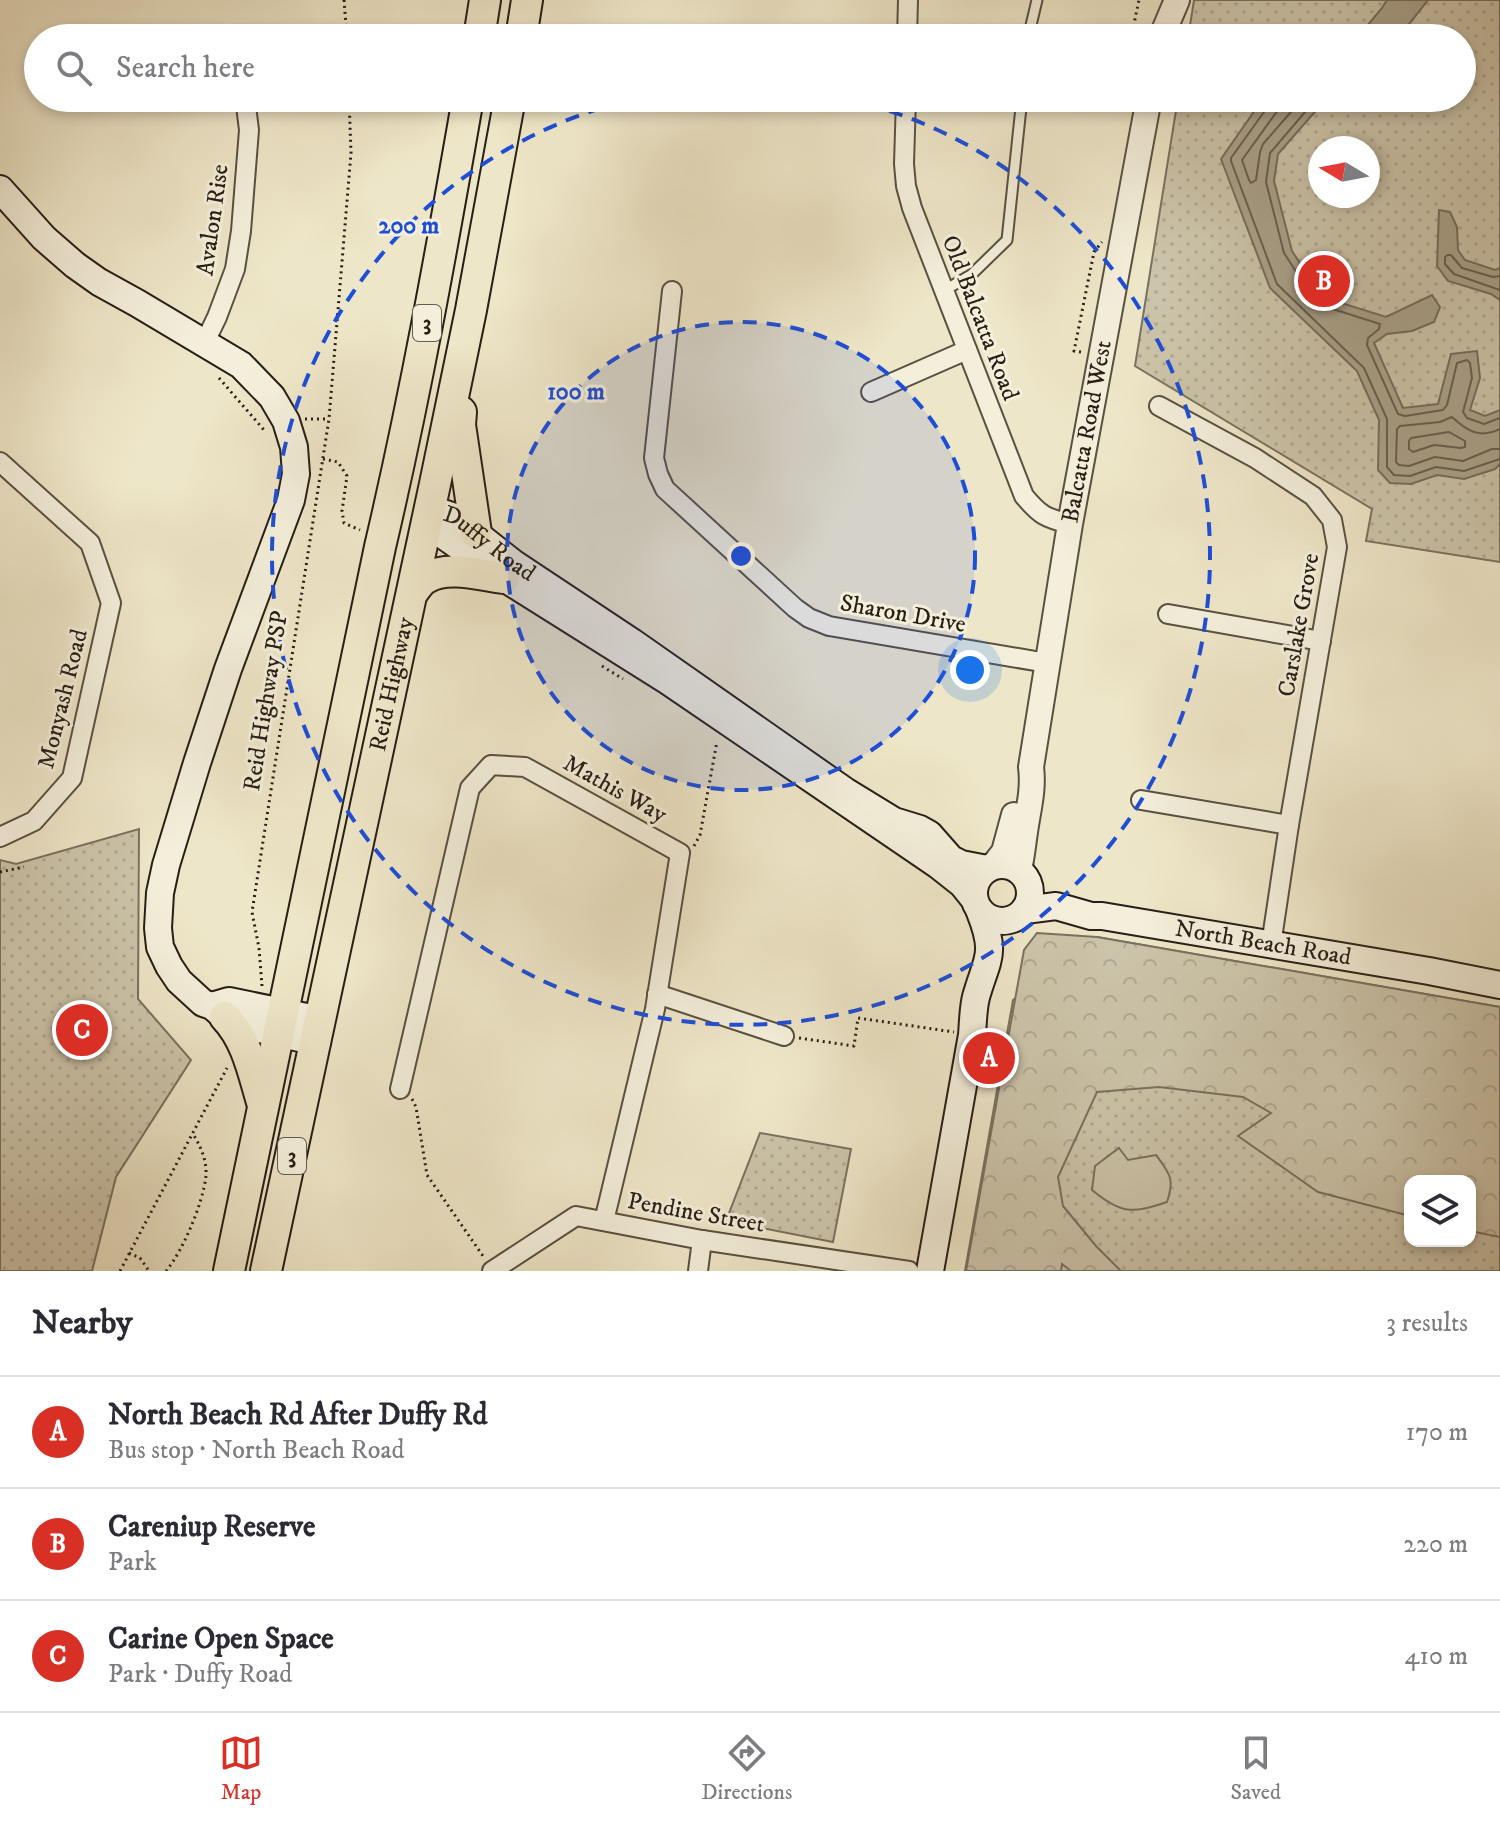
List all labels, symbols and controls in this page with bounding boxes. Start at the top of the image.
search box [24,24,1476,112]
icon: search [52,46,96,90]
text: Search here [116,50,255,87]
north arrow [1308,136,1380,208]
street label: Avalon Rise [190,162,236,278]
text: 200 m [379,211,439,241]
street label: Old Balcatta Road [935,231,1025,405]
pin: B [1298,251,1350,311]
road number: 3 [413,305,441,341]
street label: Balcatta Road West [1055,338,1119,525]
text: 100 m [547,377,605,407]
street label: Duffy Road [440,499,541,589]
centre of rings [727,542,755,570]
street label: Carslake Grove [1272,551,1326,699]
street label: Sharon Drive [838,588,968,640]
street label: Reid Highway PSP [237,609,295,793]
street label: Reid Highway [363,614,421,754]
street label: Monyash Road [31,626,95,772]
your location [950,650,990,690]
street label: Mathis Way [558,748,673,830]
street label: North Beach Road [1173,914,1354,973]
pin: C [56,1000,108,1060]
pin: A [963,1028,1015,1088]
road number: 3 [278,1138,306,1174]
map controls [1404,1175,1476,1247]
button: layers [1404,1175,1476,1247]
street label: Pendine Street [625,1186,767,1240]
text: Nearby [32,1302,133,1344]
text: 3 results [1386,1307,1468,1340]
text: North Beach Rd After Duffy Rd [108,1397,487,1434]
text: A [50,1416,66,1449]
text: 170 m [1406,1416,1468,1449]
text: Bus stop · North Beach Road [108,1434,404,1467]
text: Careniup Reserve [108,1509,315,1546]
text: B [50,1528,66,1561]
text: 220 m [1403,1528,1468,1561]
text: Park [108,1546,157,1579]
text: Carine Open Space [108,1621,334,1658]
text: C [49,1640,67,1673]
text: 410 m [1404,1640,1468,1673]
text: Park · Duffy Road [108,1658,292,1691]
tab: Map [219,1731,263,1806]
tab: Directions [701,1731,792,1806]
tab: Saved [1230,1731,1281,1806]

